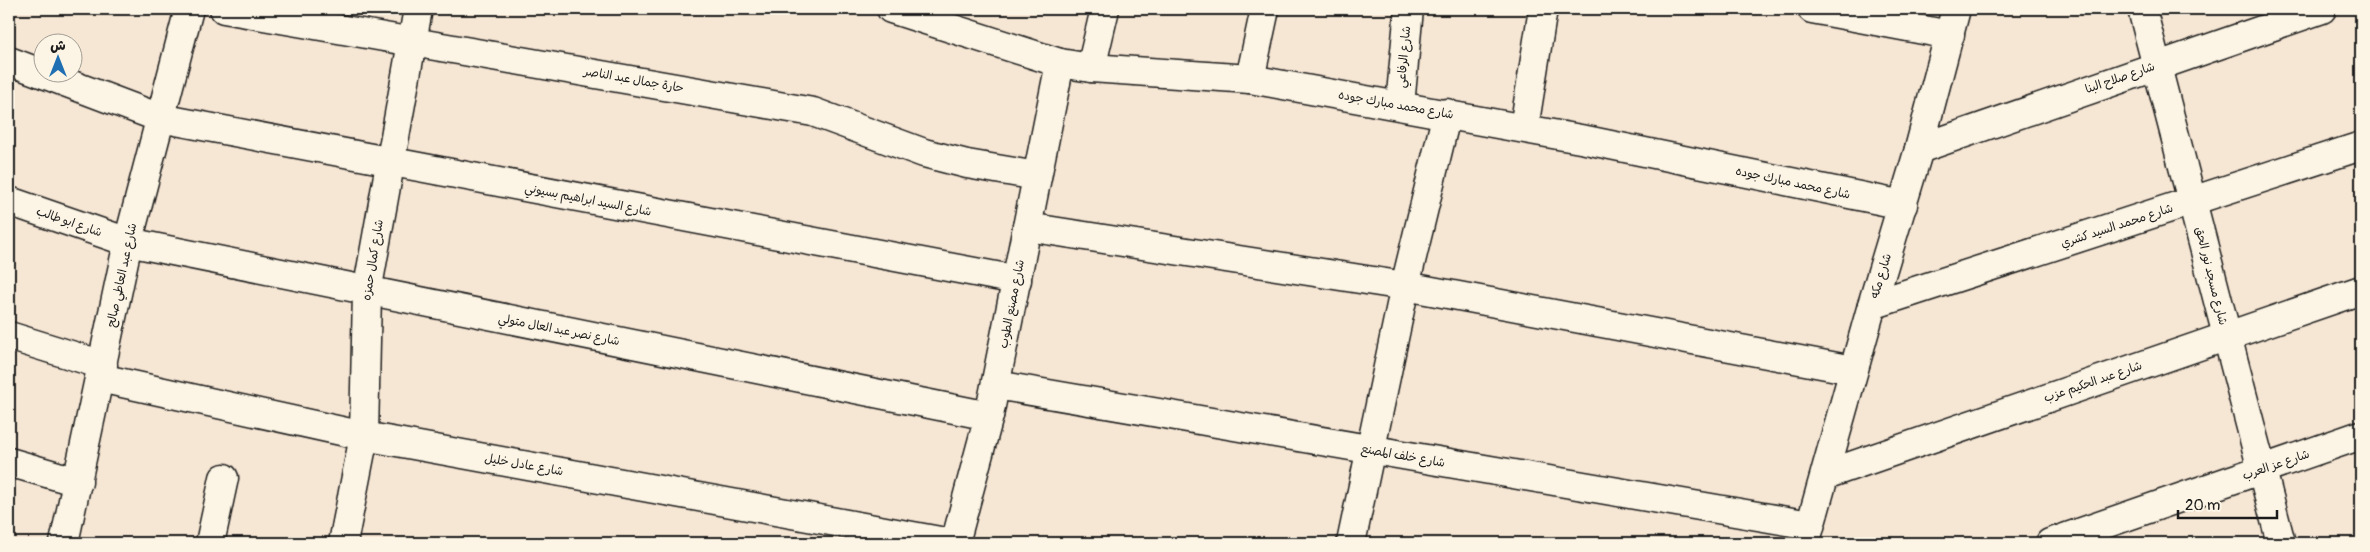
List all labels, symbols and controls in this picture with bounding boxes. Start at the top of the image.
street label: شارع الرفاعي [1394,25,1417,89]
north arrow [32,32,82,82]
text: ش [50,37,66,54]
street label: شارع صلاح البنا [2083,59,2157,98]
street label: حارة جمال عبد الناصر [582,64,685,96]
street label: شارع محمد مبارك جوده [1337,87,1455,124]
street label: شارع محمد مبارك جوده [1734,164,1852,203]
street label: شارع السيد ابراهيم بسيوني [523,180,653,223]
street label: شارع محمد السيد كشري [2059,201,2175,252]
street label: شارع ابو طالب [34,204,104,241]
street label: شارع كمال حمزه [359,218,388,302]
street label: شارع عبد العاطي صالح [104,222,143,329]
street label: شارع مسجد نور الحق [2191,225,2230,327]
street label: شارع مكه [1867,252,1896,301]
street label: شارع مصنع الطوب [996,258,1029,350]
street label: شارع نصر عبد العال متولي [496,311,621,352]
street label: شارع عبد الحكيم عزب [2042,358,2145,407]
street label: شارع خلف المصنع [1360,441,1446,472]
street label: شارع عز العرب [2240,446,2312,484]
street label: شارع عادل خليل [483,451,565,480]
scale bar [2178,487,2276,519]
text: 20 m [2185,496,2220,515]

